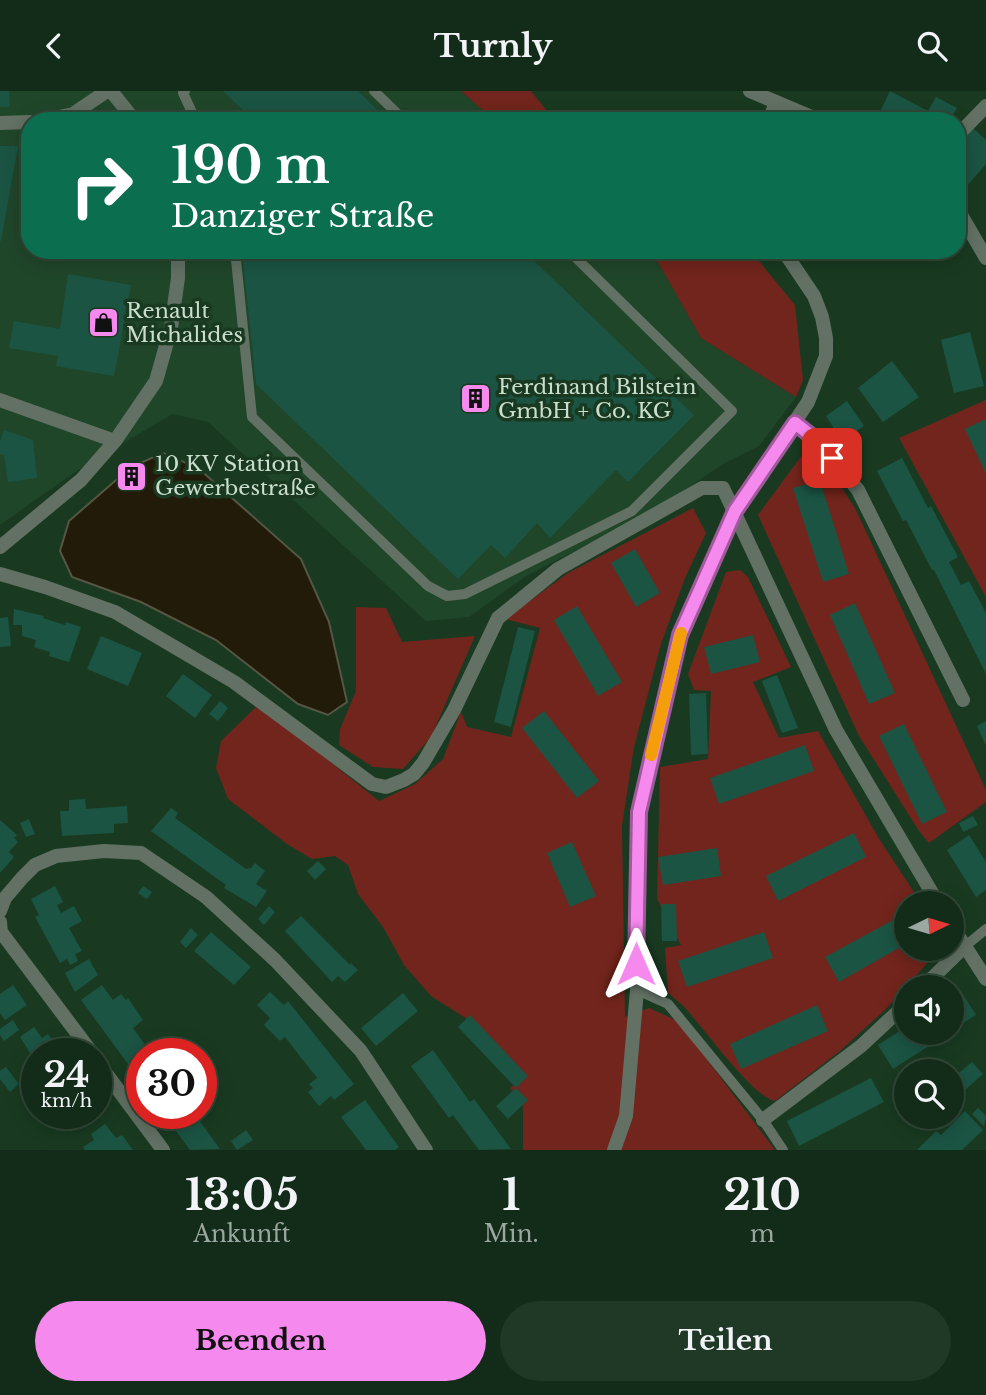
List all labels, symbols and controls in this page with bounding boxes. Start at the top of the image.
text: Turnly [433,26,553,66]
icon: back [35,27,73,65]
icon: search [913,27,951,65]
text: 190 m [171,135,330,196]
icon: right [56,140,147,231]
text: Danziger Straße [171,196,434,236]
place label: Renault Michalides [126,298,243,348]
shop icon: Renault Michalides [86,306,120,340]
place label: Ferdinand Bilstein GmbH + Co. KG [498,374,696,424]
building icon: Ferdinand Bilstein GmbH + Co. KG [458,382,492,416]
pin [802,428,862,488]
icon: arrive [813,439,851,477]
place label: 10 KV Station Gewerbestraße [155,451,316,501]
building icon: 10 KV Station Gewerbestraße [115,459,149,493]
north arrow [894,891,964,961]
map controls [894,891,964,1129]
position arrow [599,927,673,1001]
button: sound [894,975,964,1045]
speed limit sign: 30 [126,1038,217,1129]
text: 24 [43,1053,90,1096]
button: search [894,1059,964,1129]
text: km/h [41,1090,92,1112]
text: 13:05 [185,1169,299,1221]
text: 1 [502,1169,520,1221]
text: 210 [724,1169,801,1221]
text: Ankunft [193,1220,290,1248]
text: Min. [484,1220,539,1248]
text: m [750,1220,775,1248]
button: Beenden [35,1301,486,1381]
button: Teilen [500,1301,951,1381]

